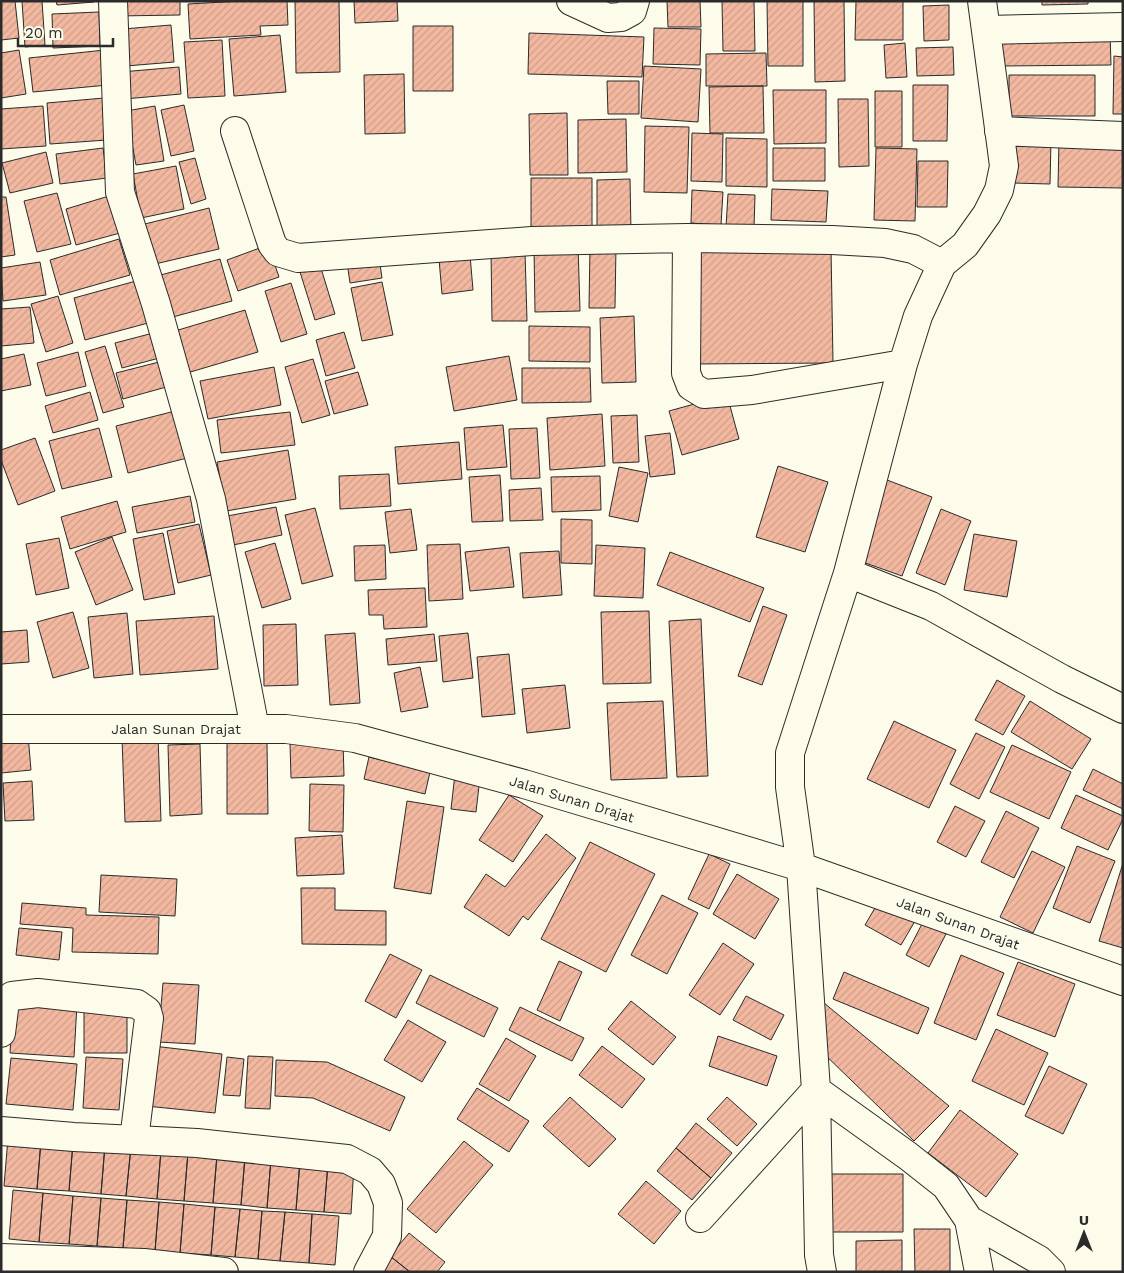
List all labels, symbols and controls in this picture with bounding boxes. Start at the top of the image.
scale bar [18,15,112,47]
text: 20 m [25,24,63,42]
street label: Jalan Sunan Drajat [111,721,241,737]
street label: Jalan Sunan Drajat [508,772,636,826]
street label: Jalan Sunan Drajat [894,893,1022,953]
north arrow [1059,1208,1109,1258]
text: U [1079,1212,1089,1228]

